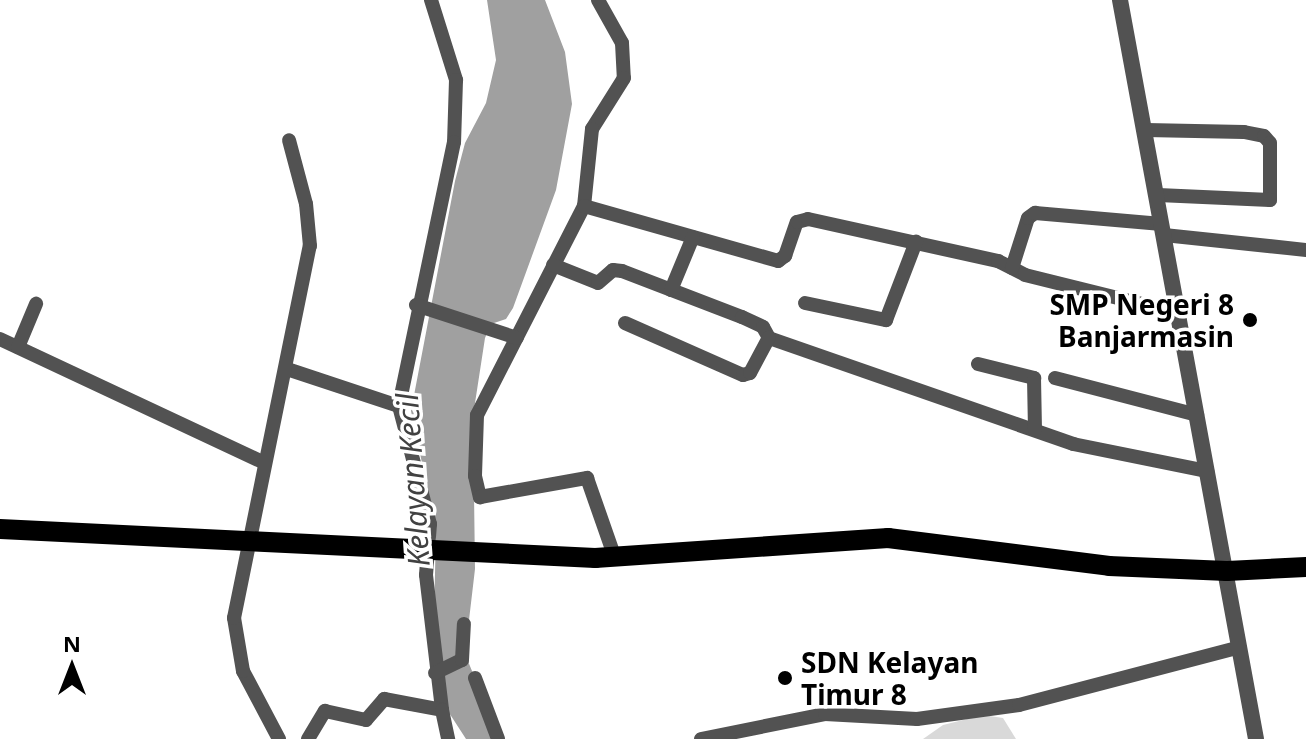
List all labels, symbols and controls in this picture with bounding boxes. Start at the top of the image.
place label: SMP Negeri 8 Banjarmasin [1049,287,1234,353]
marker: SMP Negeri 8 Banjarmasin [1241,311,1259,329]
water label: Kelayan Kecil [389,392,437,568]
north arrow [32,627,112,707]
text: N [63,628,81,658]
place label: SDN Kelayan Timur 8 [801,645,978,711]
marker: SDN Kelayan Timur 8 [776,669,794,687]

